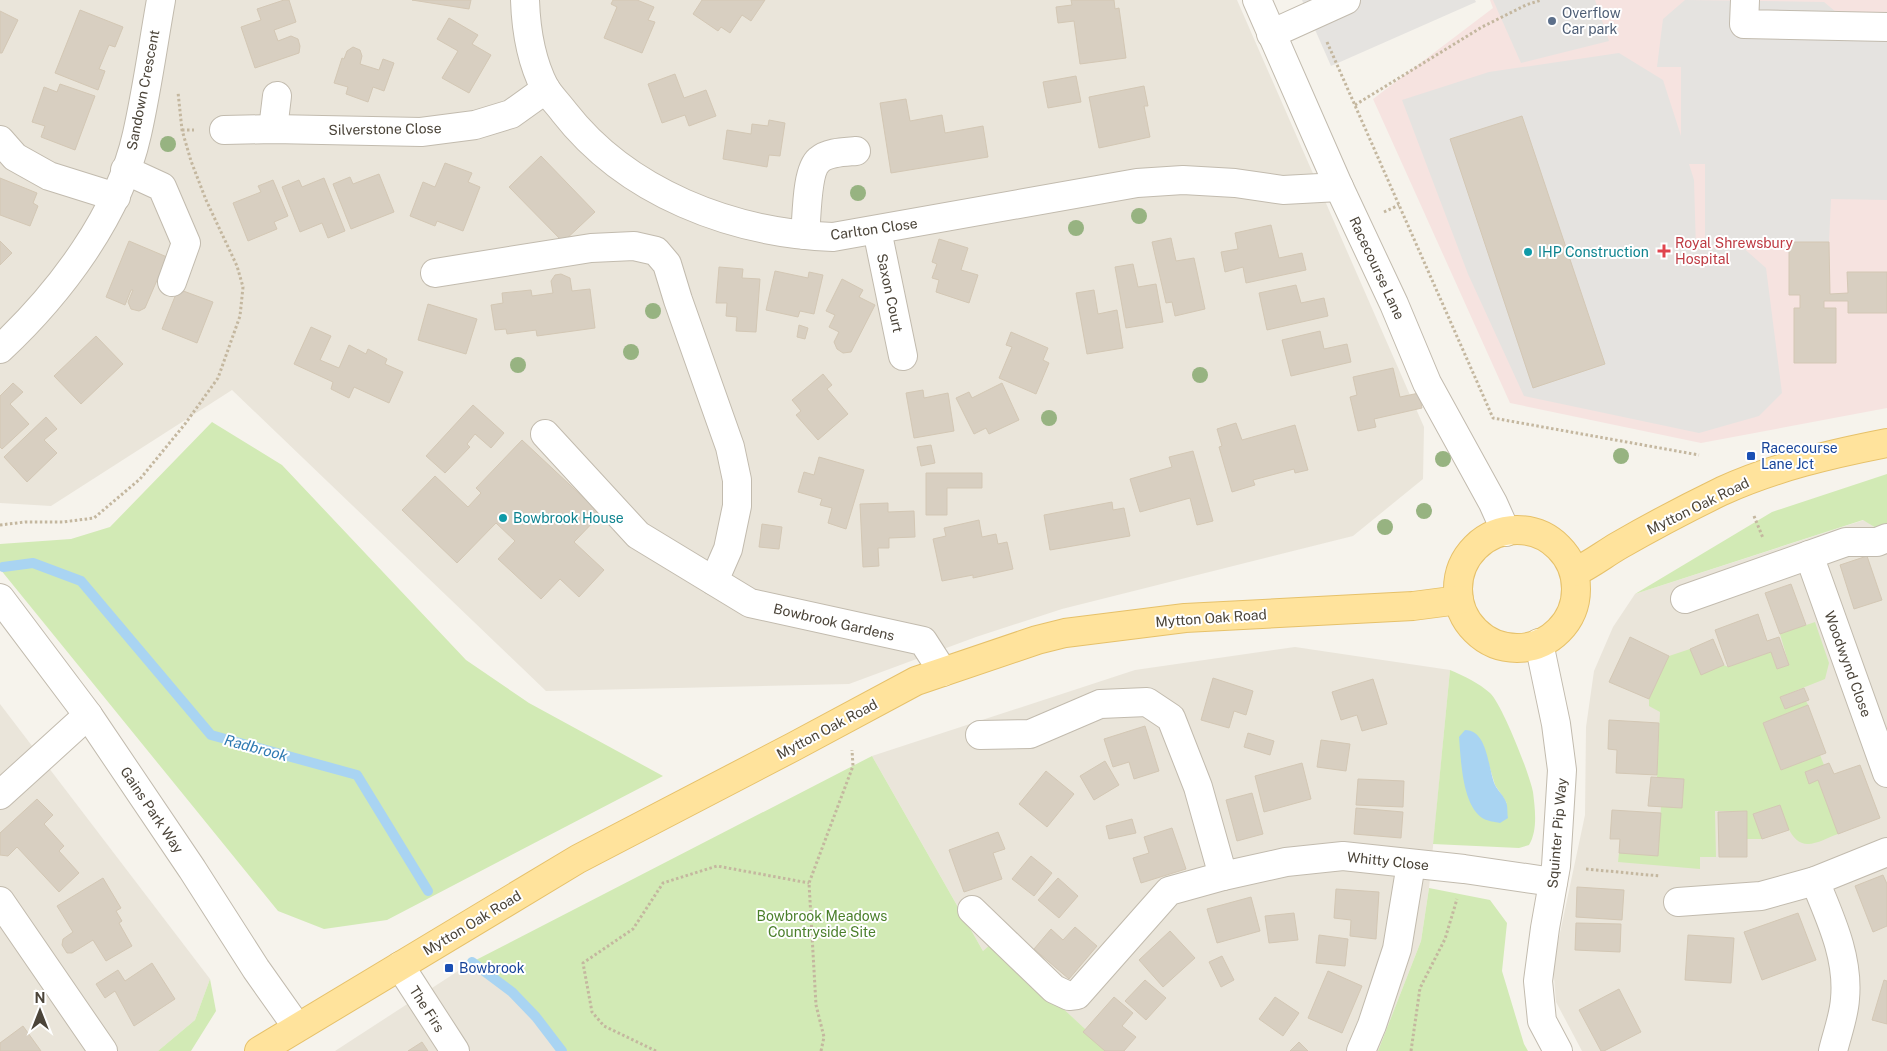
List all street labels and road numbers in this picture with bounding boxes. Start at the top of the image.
street label: Sandown Crescent [123,28,163,152]
street label: Silverstone Close [328,120,442,138]
street label: Racecourse Lane [1346,214,1408,322]
street label: Carlton Close [830,215,919,243]
street label: Saxon Court [874,252,906,334]
street label: Mytton Oak Road [1644,474,1752,538]
street label: Bowbrook Gardens [772,600,896,644]
street label: Mytton Oak Road [1155,606,1267,630]
street label: Woodwynd Close [1821,609,1875,719]
street label: Mytton Oak Road [774,696,880,762]
street label: Gains Park Way [117,764,187,857]
street label: Squinter Pip Way [1544,777,1570,889]
street label: Whitty Close [1346,849,1430,873]
street label: Mytton Oak Road [420,887,524,959]
street label: The Firs [406,983,448,1035]

